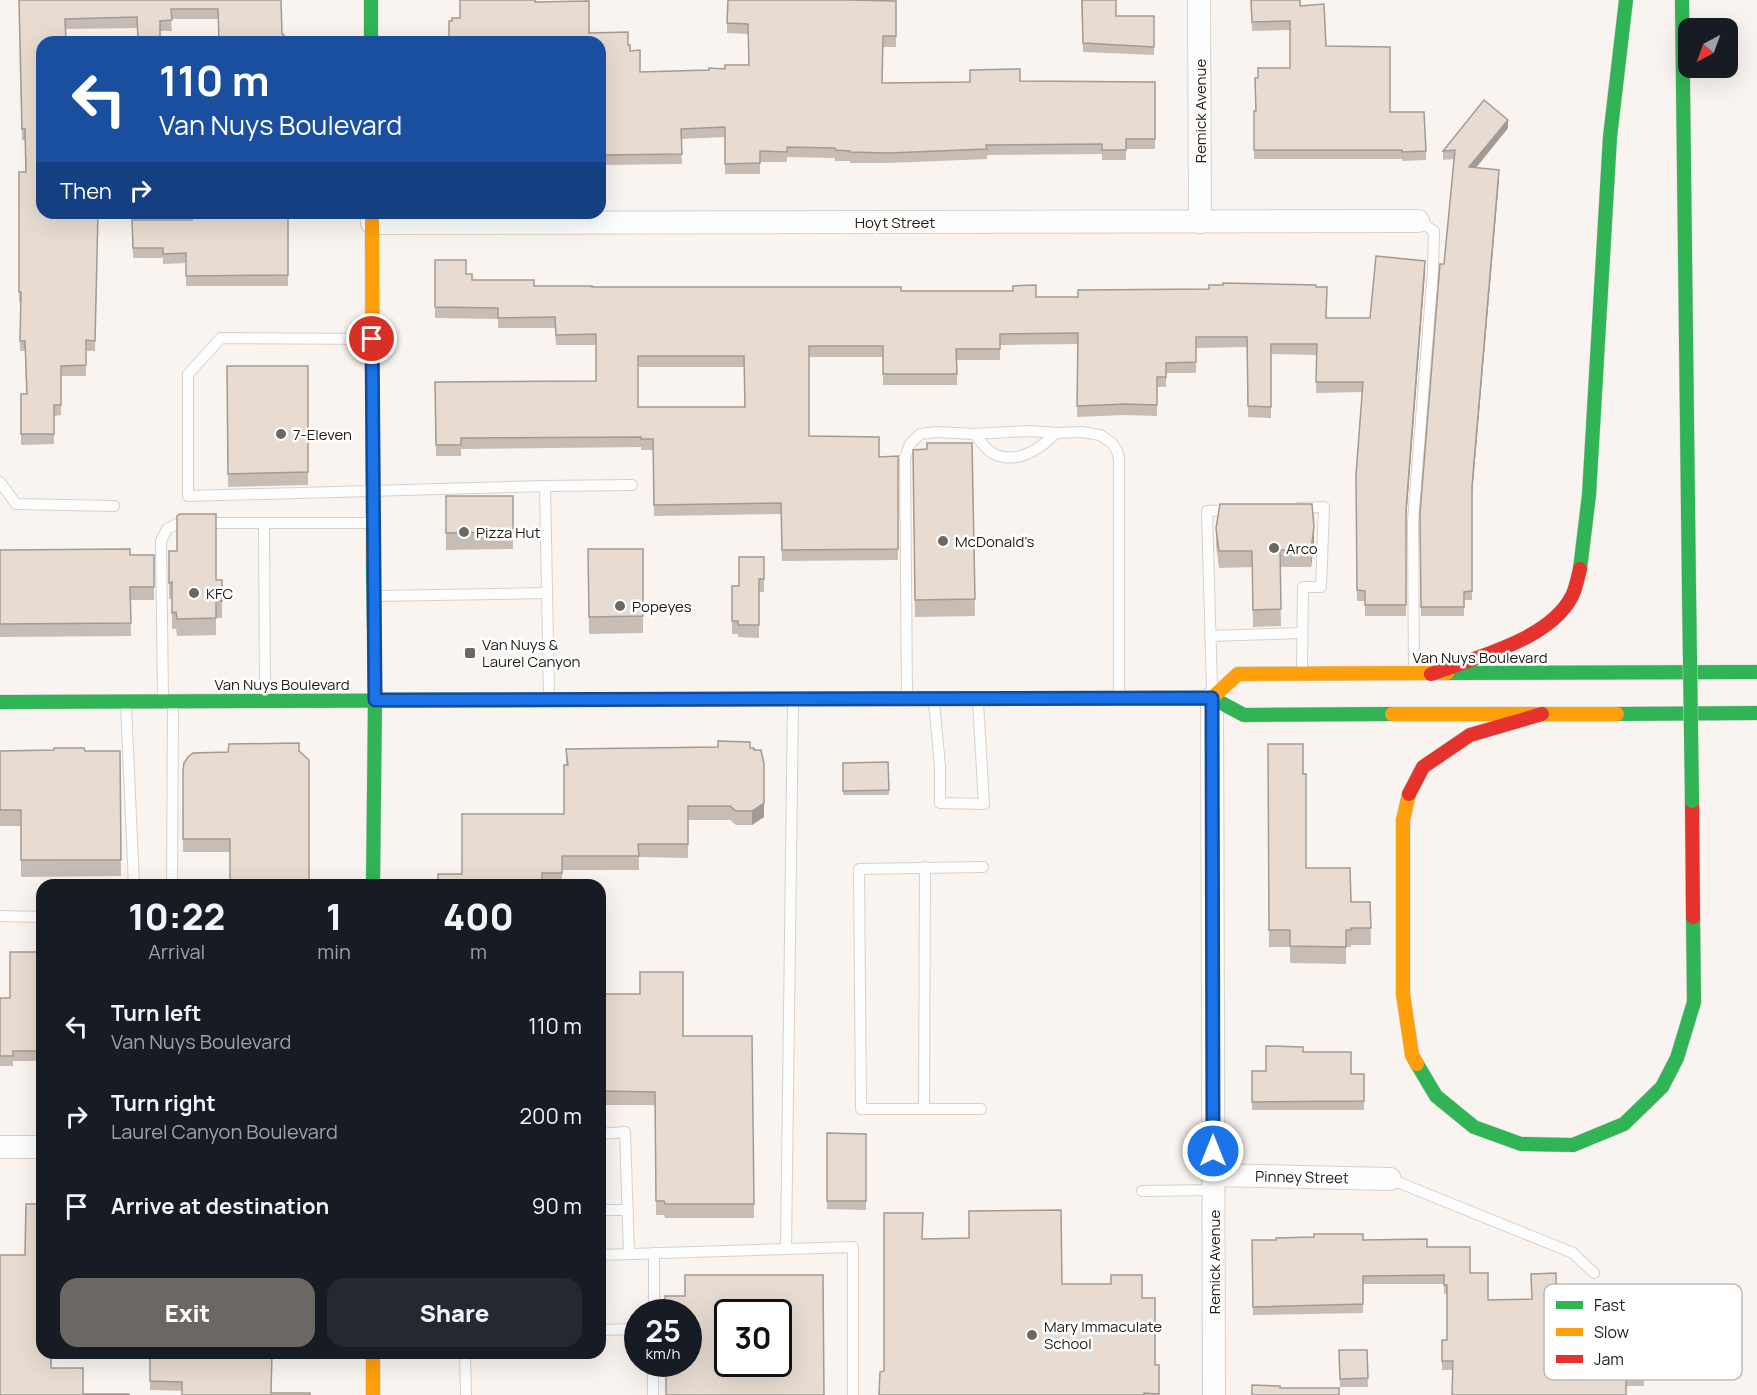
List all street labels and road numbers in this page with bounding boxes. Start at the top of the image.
street label: Remick Avenue [1190,59,1211,163]
street label: Hoyt Street [855,212,935,233]
street label: Van Nuys Boulevard [1412,647,1548,668]
street label: Van Nuys Boulevard [214,674,350,695]
street label: Pinney Street [1255,1166,1349,1188]
street label: Remick Avenue [1204,1210,1225,1314]

